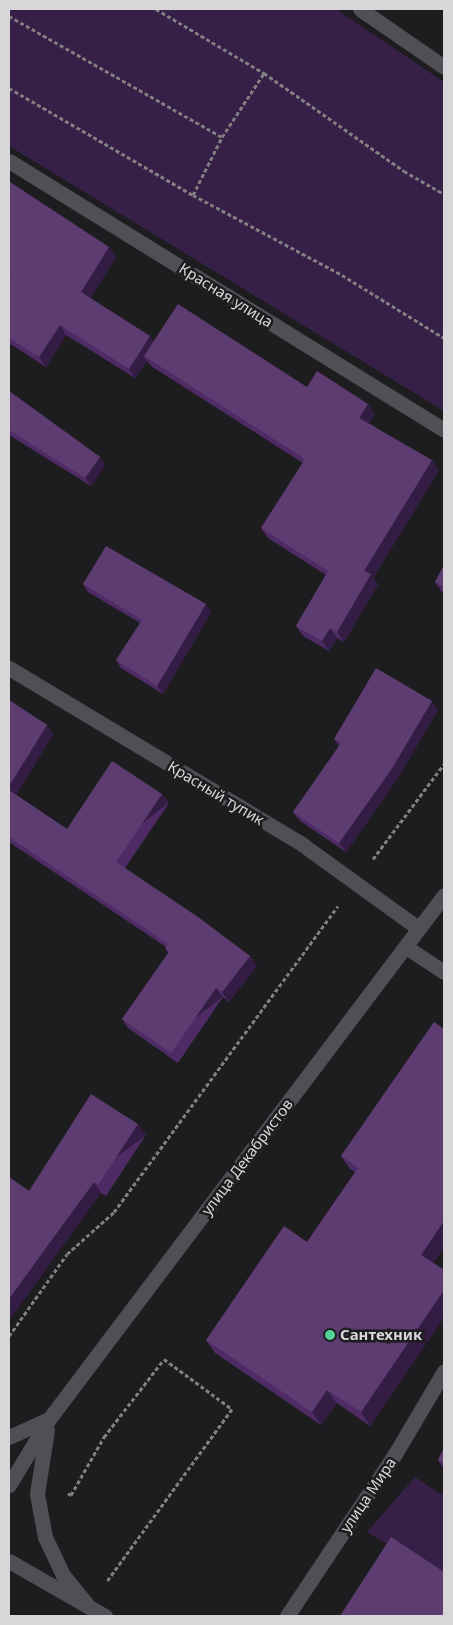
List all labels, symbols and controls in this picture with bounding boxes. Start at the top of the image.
street label: Красная улица [176,259,276,331]
street label: Красный тупик [165,757,267,829]
street label: улица Декабристов [198,1095,296,1219]
place label: Сантехник [340,1326,422,1344]
marker: Сантехник [324,1329,336,1341]
street label: улица Мира [336,1454,400,1536]

